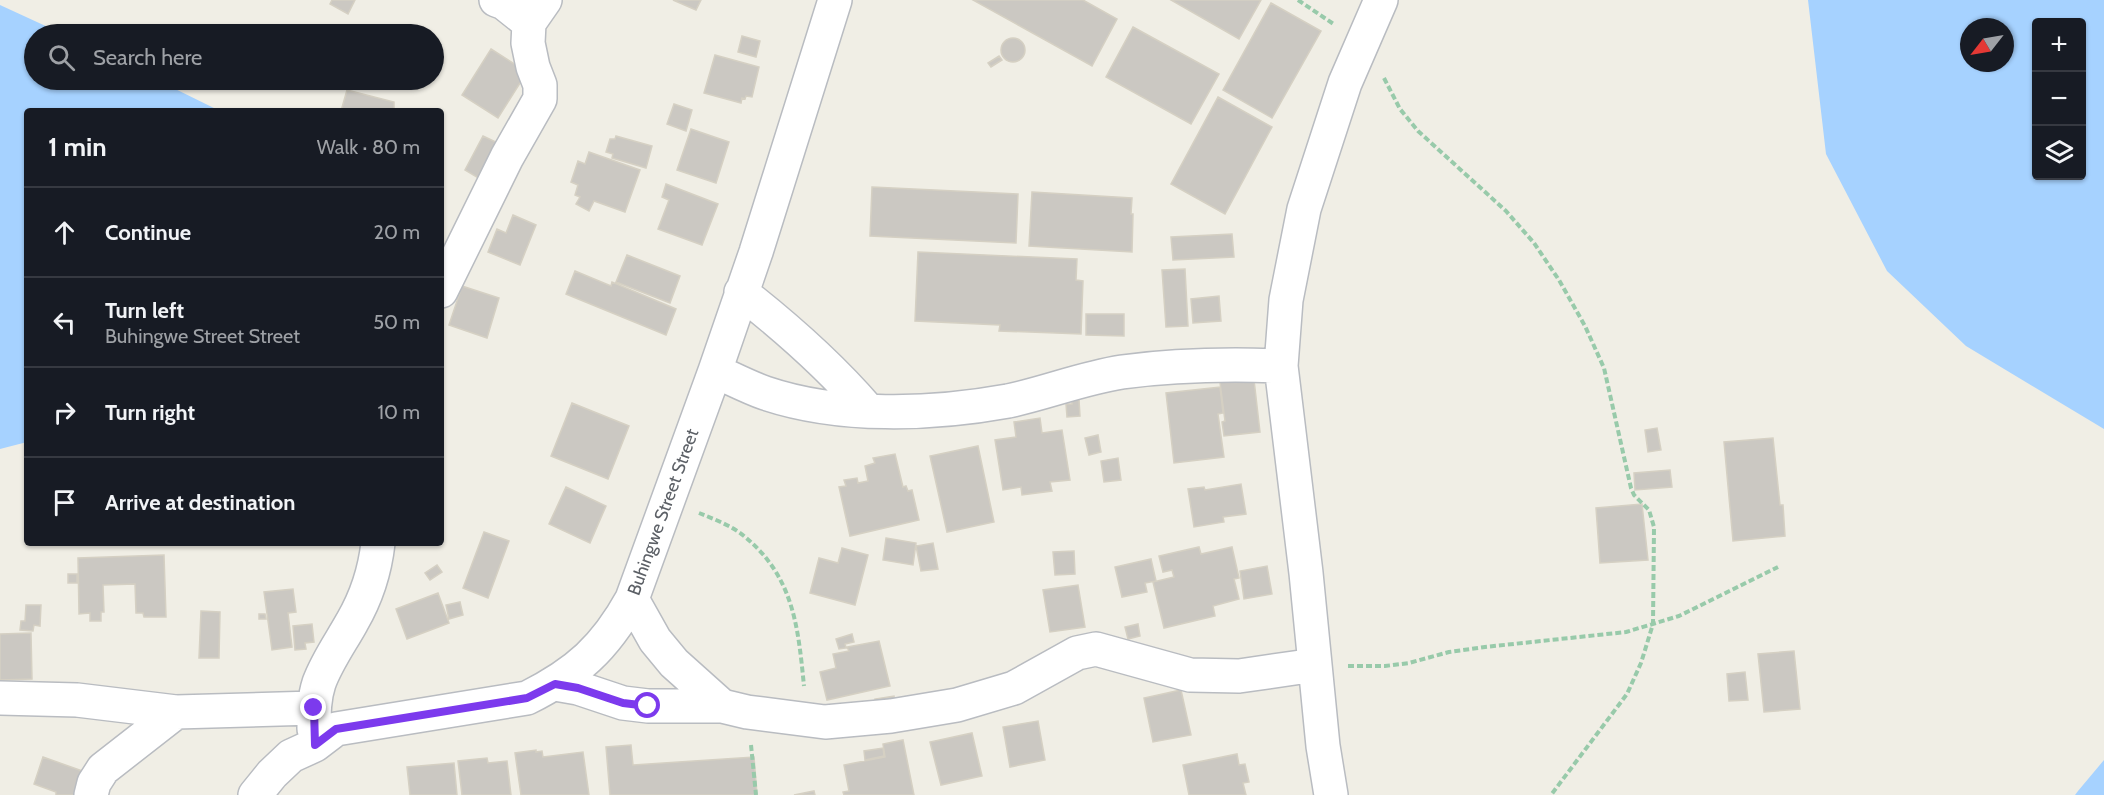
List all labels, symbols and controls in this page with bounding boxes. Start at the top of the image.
north arrow [1960,18,2014,72]
map controls [2032,18,2086,180]
button: + [2032,18,2086,72]
search box [24,24,444,90]
icon: search [45,41,78,74]
text: Search here [93,44,202,71]
button: − [2032,72,2086,126]
button: layers [2032,126,2086,180]
text: 1 min [48,131,107,163]
text: Walk · 80 m [317,135,420,159]
icon: ahead [48,216,81,249]
text: Continue [105,219,191,246]
text: 20 m [374,220,420,244]
text: Turn left [105,297,184,324]
icon: left [48,306,81,339]
text: 50 m [373,310,420,334]
text: Buhingwe Street Street [105,324,300,348]
icon: right [48,396,81,429]
text: Turn right [105,399,195,426]
text: 10 m [377,400,420,424]
street label: Buhingwe Street Street [623,426,703,598]
icon: arrive [48,486,81,519]
text: Arrive at destination [105,489,295,516]
route start [634,692,660,718]
route end [300,694,326,720]

